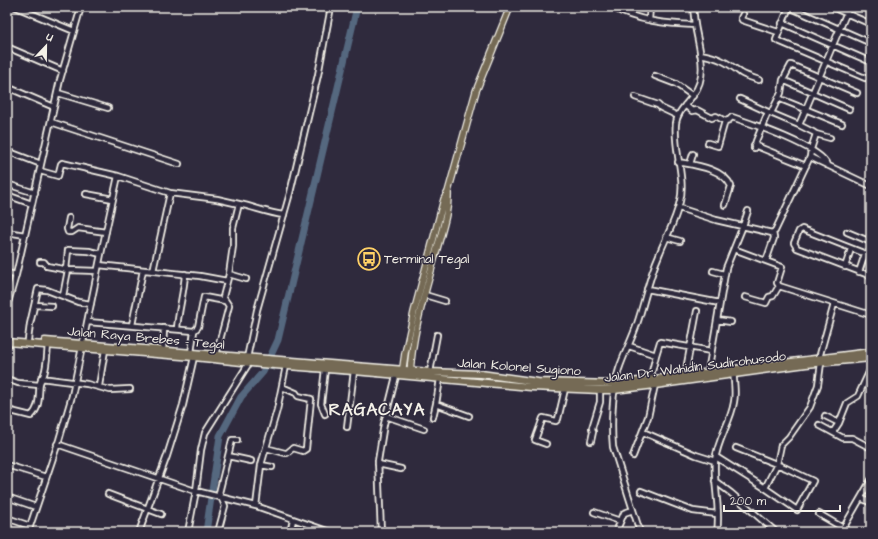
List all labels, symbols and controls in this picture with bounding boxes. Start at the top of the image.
north arrow [26,26,66,66]
text: U [43,29,55,45]
bus stop icon: Terminal Tegal [356,246,382,272]
place label: Terminal Tegal [384,250,469,269]
street label: Jalan Raya Brebes - Tegal [66,322,225,355]
street label: Jalan Dr. Wahidin Sudirohusodo [603,347,788,387]
street label: Jalan Kolonel Sugiono [456,354,582,381]
district label: RAGACAYA [329,398,425,422]
scale bar [724,487,840,513]
text: 200 m [730,493,767,510]

